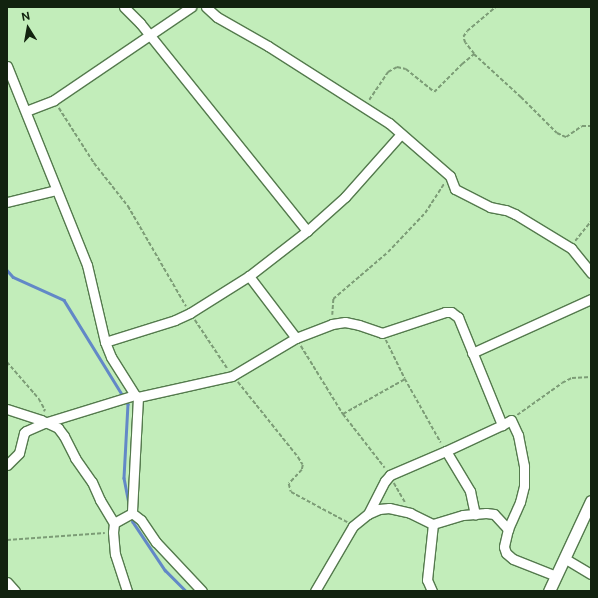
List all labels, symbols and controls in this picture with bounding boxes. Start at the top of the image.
north arrow [8,8,48,48]
text: N [20,10,31,23]

